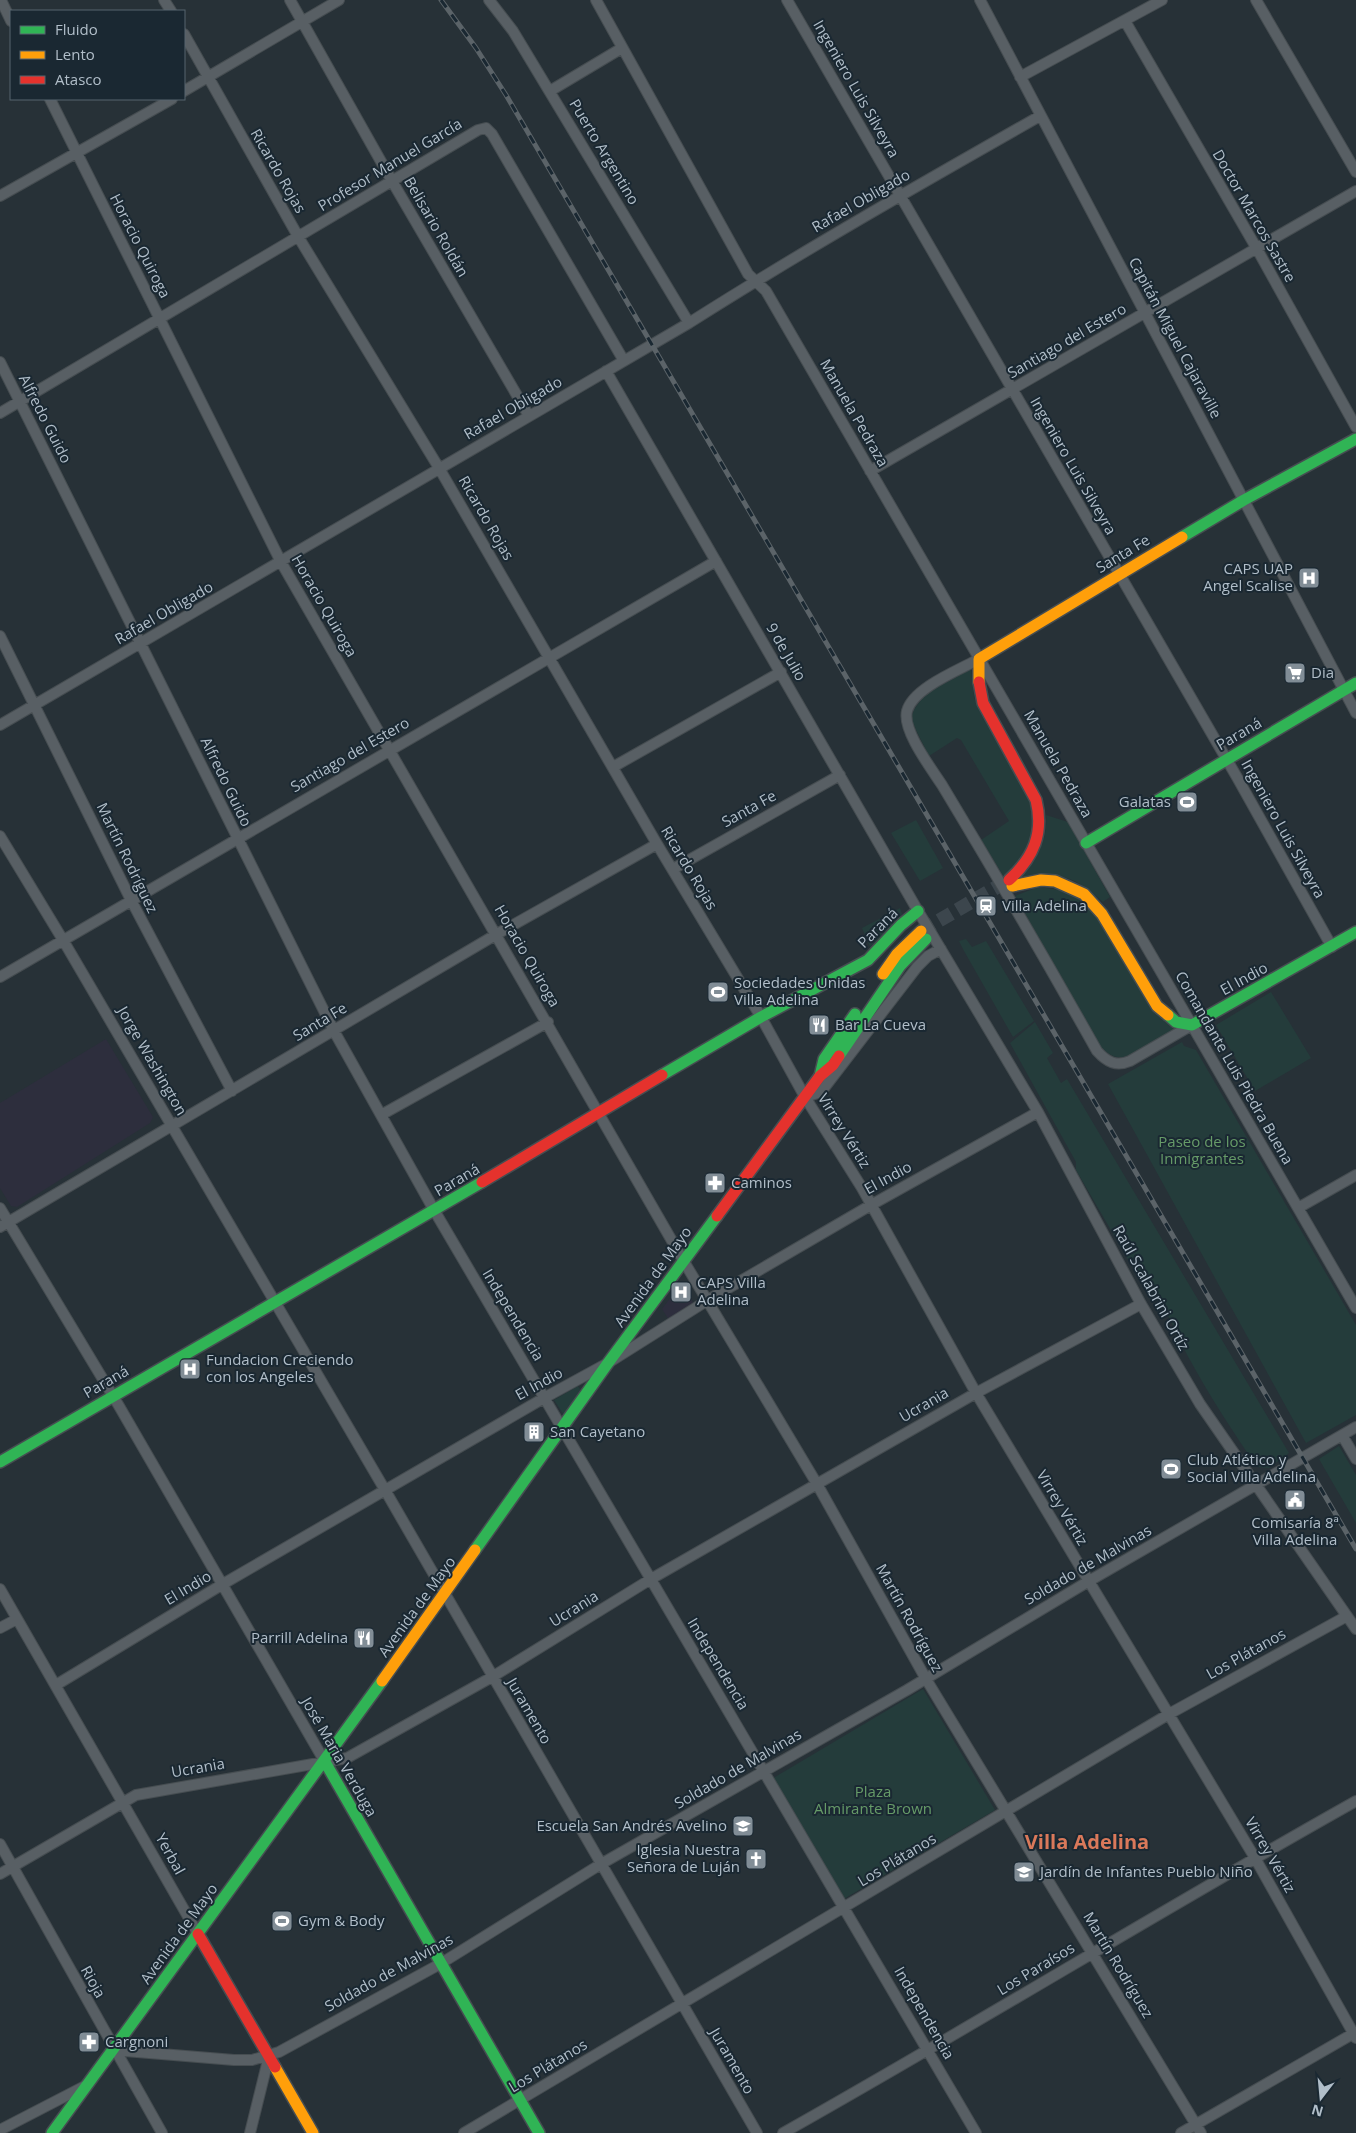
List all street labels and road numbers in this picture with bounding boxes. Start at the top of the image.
street label: Ingeniero Luis Silveyra [809,16,905,161]
street label: Puerto Argentino [565,95,644,208]
street label: Profesor Manuel García [314,113,465,215]
street label: Ricardo Rojas [247,125,311,216]
street label: Doctor Marcos Sastre [1209,145,1301,286]
street label: Rafael Obligado [808,164,913,236]
street label: Belisario Roldán [400,173,474,280]
street label: Horacio Quiroga [106,190,176,301]
street label: Capitán Miguel Cajaraville [1125,253,1227,422]
street label: Santiago del Estero [1003,298,1130,382]
street label: Manuela Pedraza [816,355,894,470]
street label: Alfredo Guido [15,371,77,466]
street label: Rafael Obligado [460,371,565,443]
street label: Ingeniero Luis Silveyra [1026,393,1122,538]
street label: Ricardo Rojas [455,472,519,563]
street label: Santa Fe [1092,529,1153,577]
street label: Horacio Quiroga [288,551,362,660]
street label: Rafael Obligado [111,576,216,648]
street label: 9 de Julio [762,619,811,684]
street label: Manuela Pedraza [1020,706,1098,821]
street label: Santiago del Estero [286,712,413,796]
street label: Paraná [1212,712,1265,754]
street label: Alfredo Guido [197,734,257,830]
street label: Ingeniero Luis Silveyra [1237,755,1330,902]
street label: Santa Fe [718,785,779,831]
street label: Martín Rodríguez [93,799,163,916]
street label: Ricardo Rojas [657,822,723,913]
street label: Horacio Quiroga [491,901,565,1010]
street label: Paraná [853,903,902,952]
street label: El Indio [1216,957,1271,999]
street label: Comandante Luis Piedra Buena [1171,967,1298,1168]
street label: Santa Fe [289,997,350,1045]
street label: Jorge Washington [112,1001,192,1119]
street label: Virrey Vértiz [814,1089,876,1172]
street label: El Indio [860,1156,915,1198]
street label: Paraná [430,1158,483,1200]
street label: Raúl Scalabrini Ortíz [1109,1221,1195,1354]
street label: Avenida de Mayo [609,1222,695,1331]
street label: Independencia [479,1265,549,1364]
street label: Paraná [79,1360,132,1402]
street label: El Indio [511,1362,566,1404]
street label: Ucrania [895,1382,952,1426]
street label: Virrey Vértiz [1033,1466,1093,1549]
street label: Soldado de Malvinas [1020,1520,1155,1609]
street label: Avenida de Mayo [373,1552,459,1661]
street label: Martín Rodríguez [872,1560,948,1675]
street label: El Indio [160,1565,215,1609]
street label: Ucrania [545,1585,602,1631]
street label: Independencia [684,1614,754,1713]
street label: Los Plátanos [1202,1623,1289,1683]
street label: Juramento [502,1672,557,1747]
street label: José Maria Verduga [296,1691,382,1820]
street label: Soldado de Malvinas [670,1724,805,1813]
street label: Ucrania [170,1752,226,1782]
street label: Virrey Vértiz [1241,1813,1301,1896]
street label: Los Plátanos [854,1828,939,1890]
street label: Yerbal [151,1829,190,1878]
street label: Avenida de Mayo [135,1879,221,1988]
street label: Martín Rodríguez [1079,1908,1158,2021]
street label: Soldado de Malvinas [321,1929,456,2016]
street label: Los Paraísos [993,1937,1078,1999]
street label: Rioja [77,1962,111,2001]
street label: Independencia [890,1963,960,2062]
street label: Juramento [705,2022,760,2097]
street label: Los Plátanos [505,2034,590,2096]

